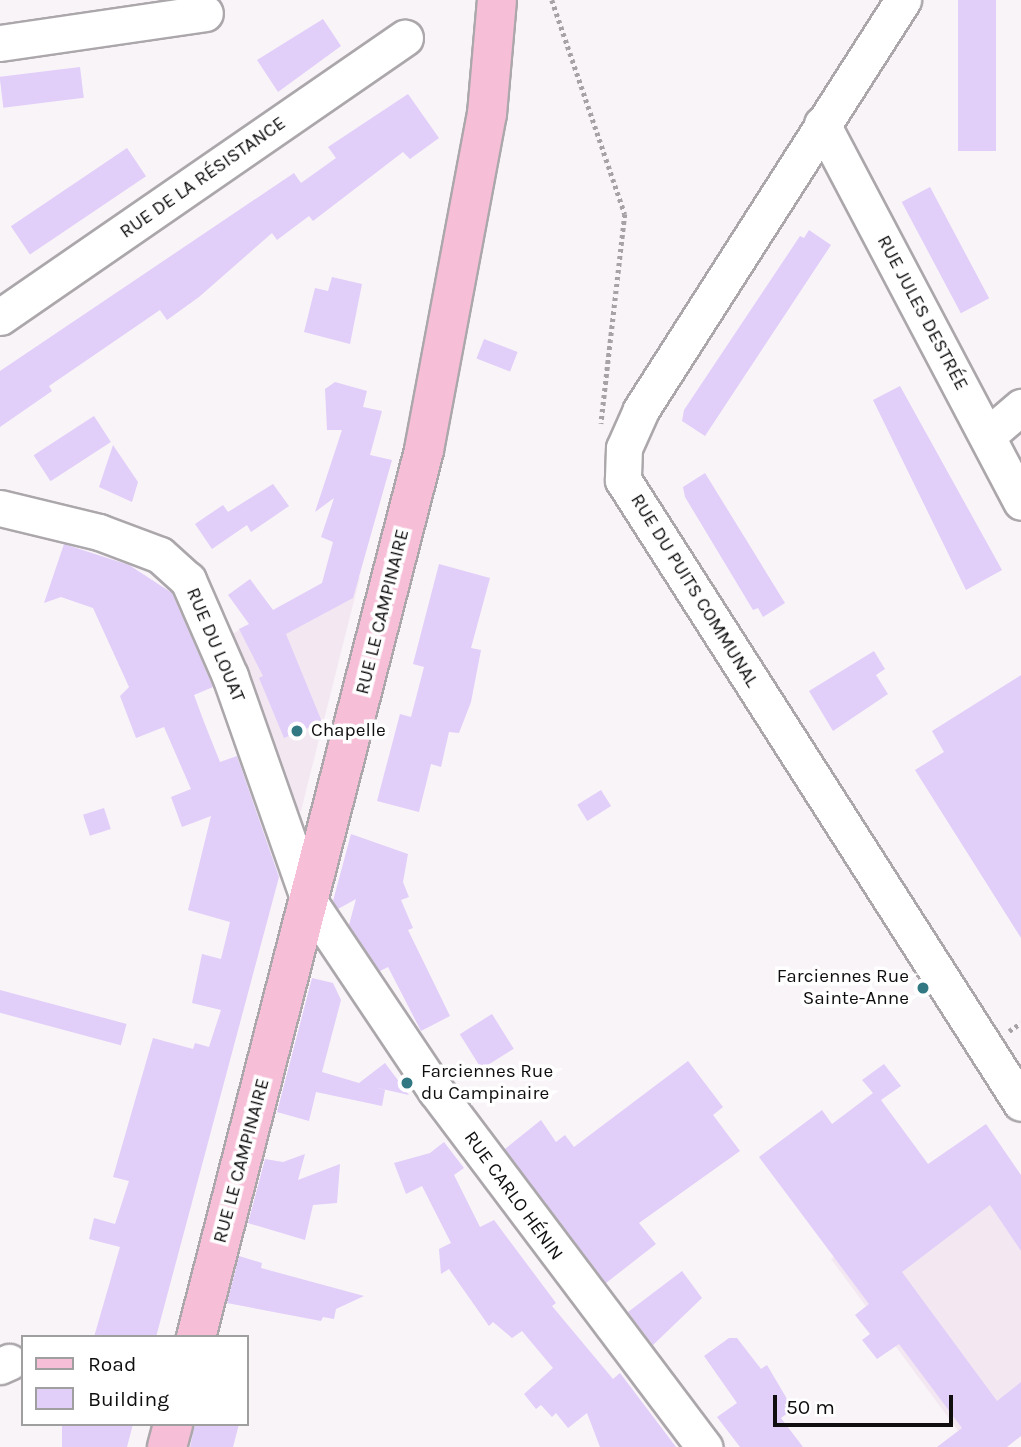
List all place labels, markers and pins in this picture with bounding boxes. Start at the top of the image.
place label: Chapelle [311,720,386,742]
marker: Chapelle [289,723,305,739]
place label: Farciennes Rue Sainte-Anne [777,966,909,1010]
marker: Farciennes Rue Sainte-Anne [915,980,931,996]
place label: Farciennes Rue du Campinaire [421,1061,553,1105]
marker: Farciennes Rue du Campinaire [399,1075,415,1091]

